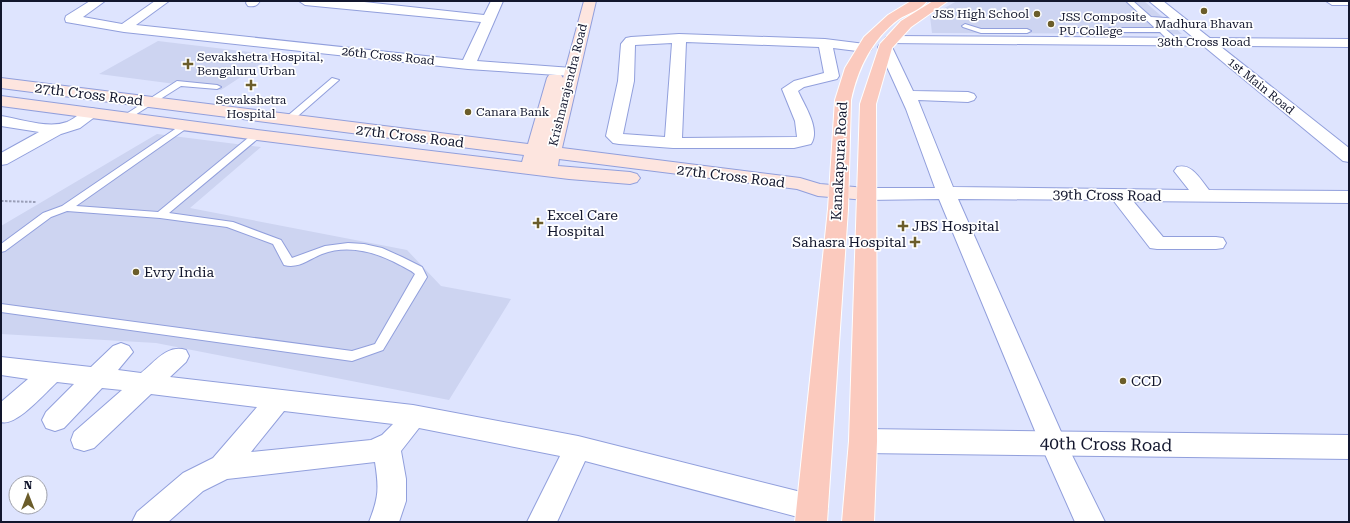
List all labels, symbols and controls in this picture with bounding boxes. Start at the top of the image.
marker: Madhura Bhavan [1199,6,1209,16]
place label: JSS High School [932,7,1029,21]
marker: JSS High School [1032,9,1042,19]
place label: JSS Composite PU College [1059,10,1147,38]
place label: Madhura Bhavan [1155,17,1253,31]
marker: JSS Composite PU College [1046,19,1056,29]
street label: Krishnarajendra Road [546,22,590,148]
street label: 38th Cross Road [1157,35,1251,49]
street label: 26th Cross Road [341,44,435,68]
place label: Sevakshetra Hospital, Bengaluru Urban [197,50,323,78]
street label: 1st Main Road [1225,55,1297,117]
marker: Sevakshetra Hospital, Bengaluru Urban [182,58,194,70]
street label: 27th Cross Road [34,79,144,109]
marker: Sevakshetra Hospital [245,79,257,91]
place label: Sevakshetra Hospital [216,93,287,121]
street label: Kanakapura Road [828,101,850,221]
place label: Canara Bank [476,105,550,119]
marker: Canara Bank [463,107,473,117]
street label: 27th Cross Road [355,121,465,151]
street label: 27th Cross Road [676,161,786,191]
street label: 39th Cross Road [1052,186,1162,204]
place label: Excel Care Hospital [547,207,618,239]
marker: Excel Care Hospital [532,217,544,229]
place label: JBS Hospital [912,218,1000,234]
marker: JBS Hospital [897,220,909,232]
place label: Sahasra Hospital [792,234,907,250]
marker: Sahasra Hospital [909,236,921,248]
place label: Evry India [144,264,215,280]
marker: Evry India [131,267,141,277]
place label: CCD [1131,373,1162,389]
marker: CCD [1118,376,1128,386]
street label: 40th Cross Road [1040,433,1172,455]
north arrow [8,475,48,515]
text: N [24,479,33,492]

